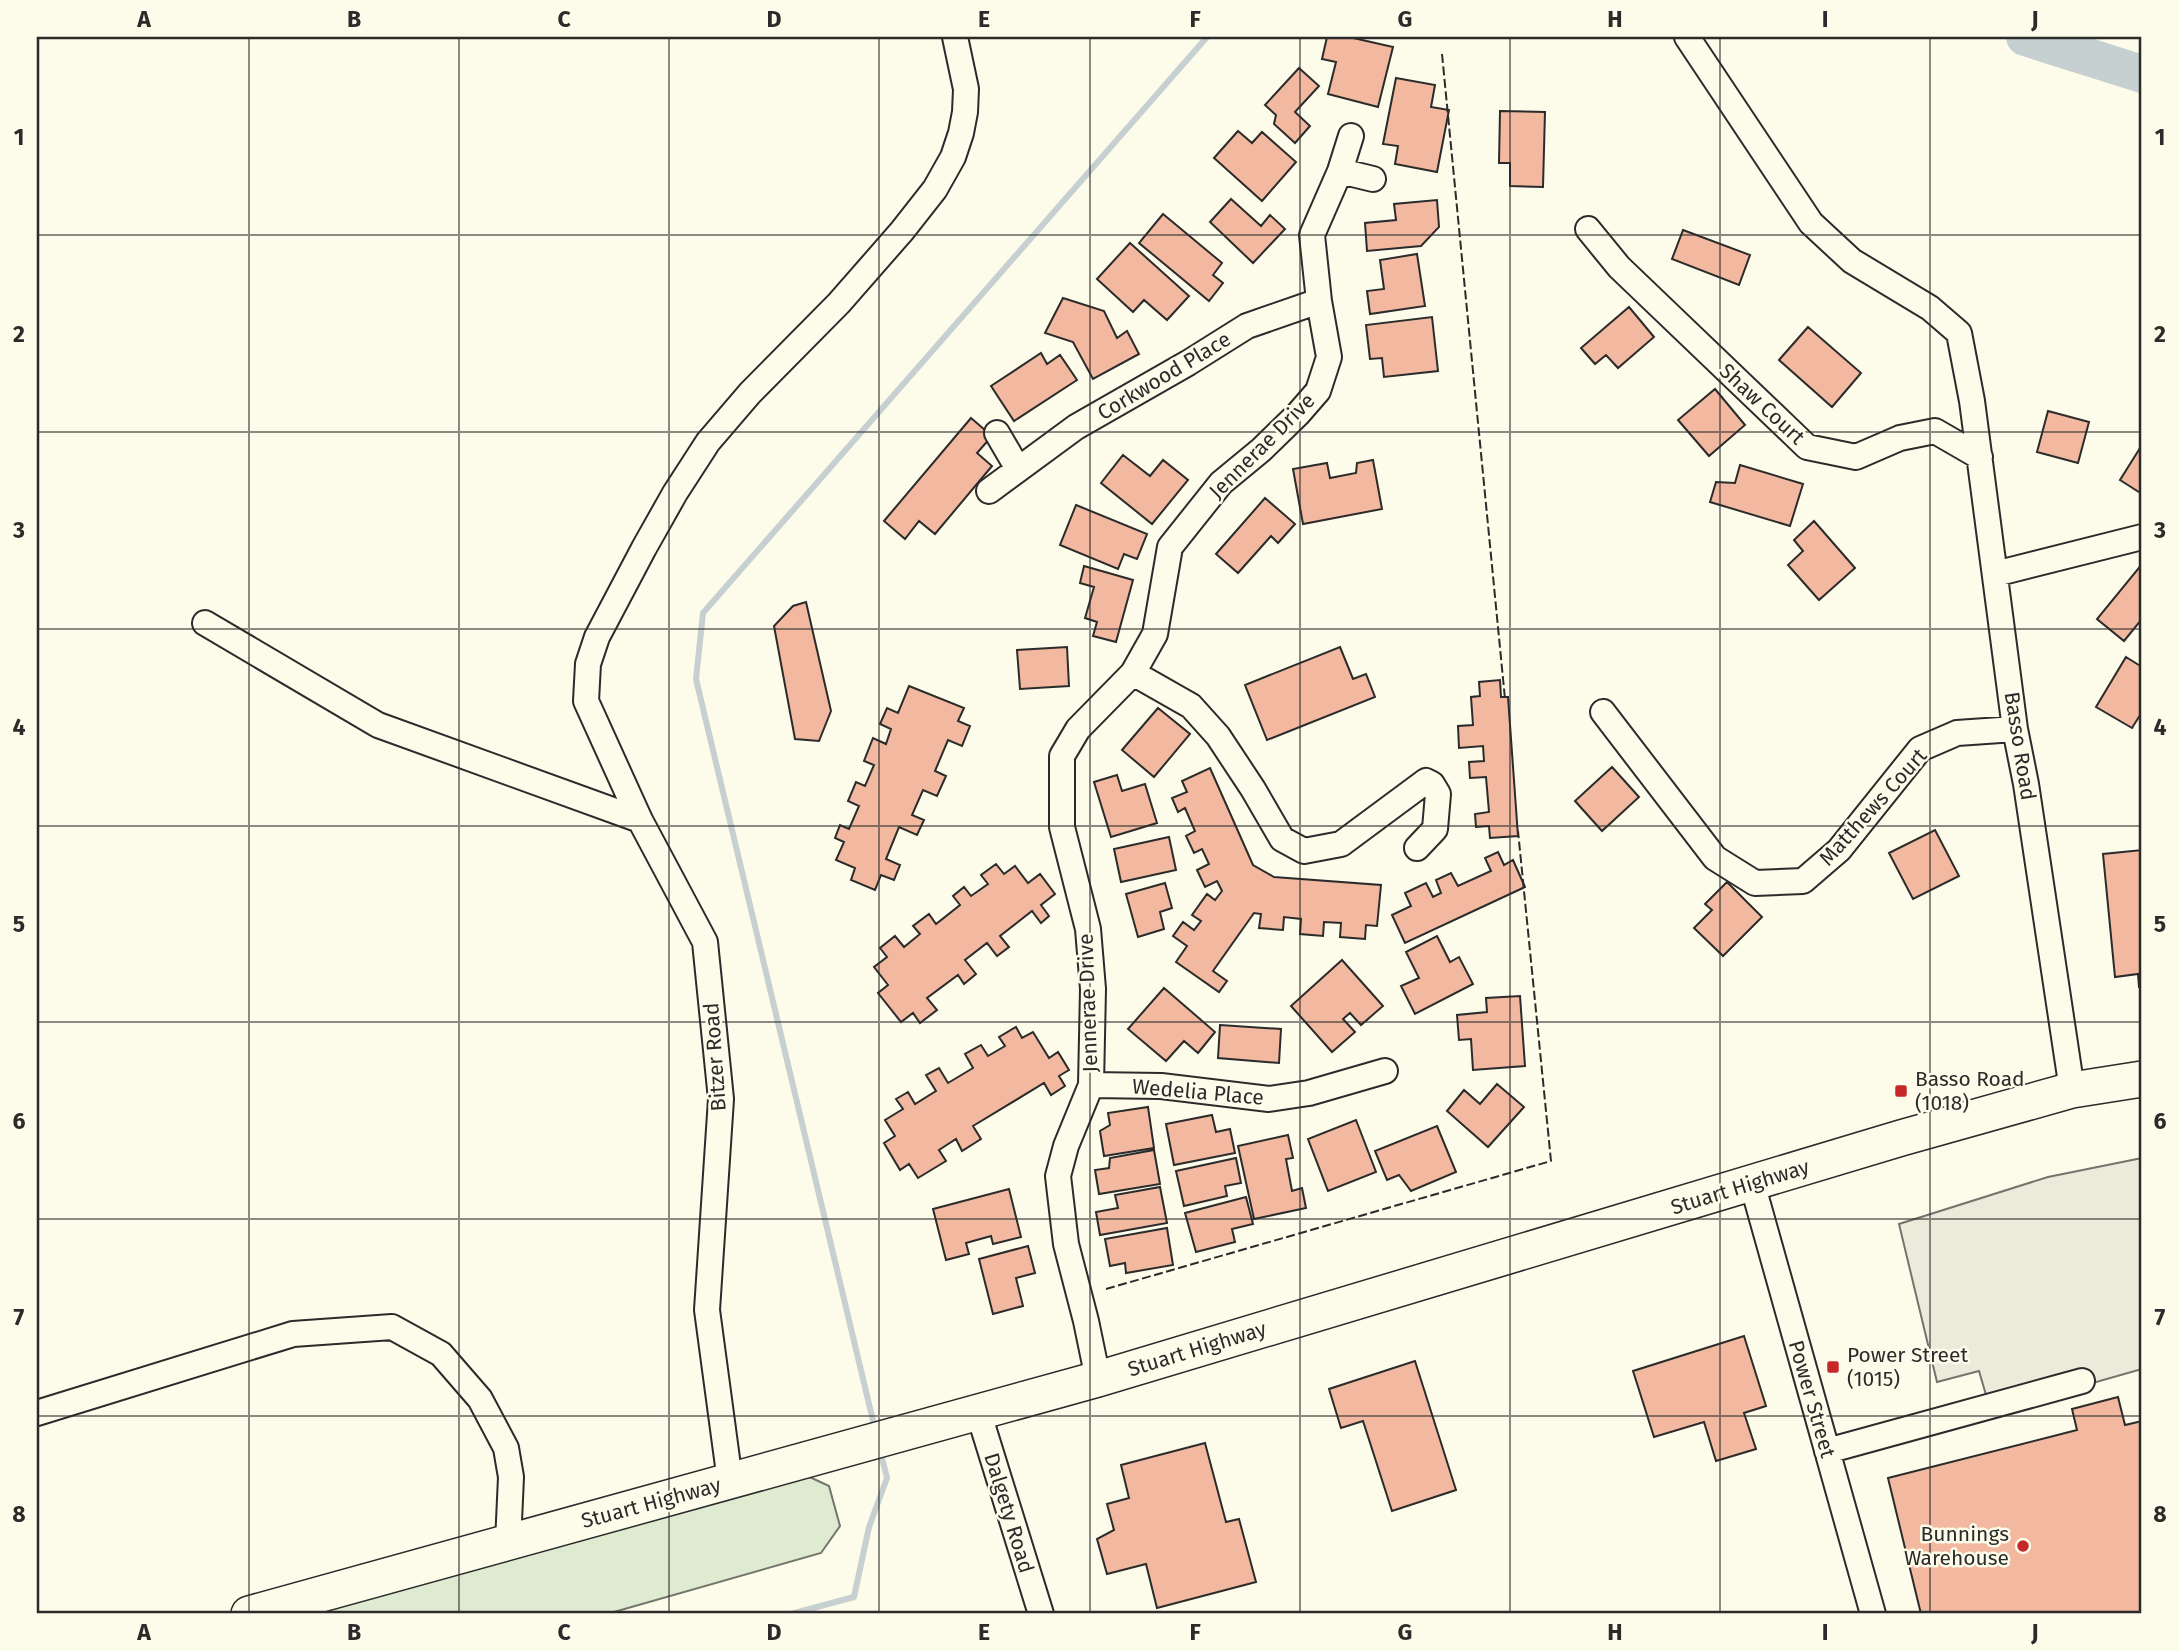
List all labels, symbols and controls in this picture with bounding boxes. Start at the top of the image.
text: A [136,5,151,33]
text: B [347,5,361,33]
text: C [557,5,571,33]
text: D [767,5,782,33]
text: E [978,5,990,33]
text: F [1189,5,1201,33]
text: G [1398,5,1412,33]
text: H [1607,5,1623,33]
text: I [1822,5,1828,33]
text: J [2030,5,2039,33]
text: 1 [14,123,24,151]
text: 1 [2155,123,2165,151]
text: 2 [13,320,25,348]
text: 2 [2154,320,2166,348]
street label: Corkwood Place [1093,326,1235,426]
street label: Shaw Court [1714,358,1810,450]
street label: Jennerae Drive [1204,388,1320,504]
text: 3 [12,516,25,544]
text: 3 [2153,516,2166,544]
street label: Basso Road [1999,690,2041,802]
text: 4 [13,713,26,741]
text: 4 [2154,713,2167,741]
street label: Matthews Court [1814,743,1933,871]
text: 5 [13,910,25,938]
text: 5 [2154,910,2166,938]
street label: Jennerae Drive [1073,933,1103,1073]
street label: Bitzer Road [698,1002,732,1112]
place label: Basso Road (1018) [1915,1066,2025,1116]
street label: Wedelia Place [1131,1073,1265,1111]
marker: Basso Road (1018) [1893,1083,1909,1099]
text: 6 [13,1107,26,1135]
text: 6 [2154,1107,2167,1135]
street label: Stuart Highway [1668,1153,1813,1220]
text: 7 [14,1303,25,1331]
text: 7 [2155,1303,2166,1331]
street label: Stuart Highway [1125,1315,1270,1382]
street label: Power Street [1783,1337,1841,1461]
place label: Power Street (1015) [1847,1342,1968,1392]
marker: Power Street (1015) [1825,1359,1841,1375]
street label: Dalgety Road [978,1450,1040,1576]
street label: Stuart Highway [578,1472,724,1534]
text: 8 [12,1500,26,1528]
text: 8 [2153,1500,2167,1528]
place label: Bunnings Warehouse [1904,1521,2009,1571]
marker: Bunnings Warehouse [2015,1538,2031,1554]
text: A [136,1618,151,1646]
text: B [347,1618,361,1646]
text: C [557,1618,571,1646]
text: D [767,1618,782,1646]
text: E [978,1618,990,1646]
text: F [1189,1618,1201,1646]
text: G [1398,1618,1412,1646]
text: H [1607,1618,1623,1646]
text: I [1822,1618,1828,1646]
text: J [2030,1618,2039,1646]

